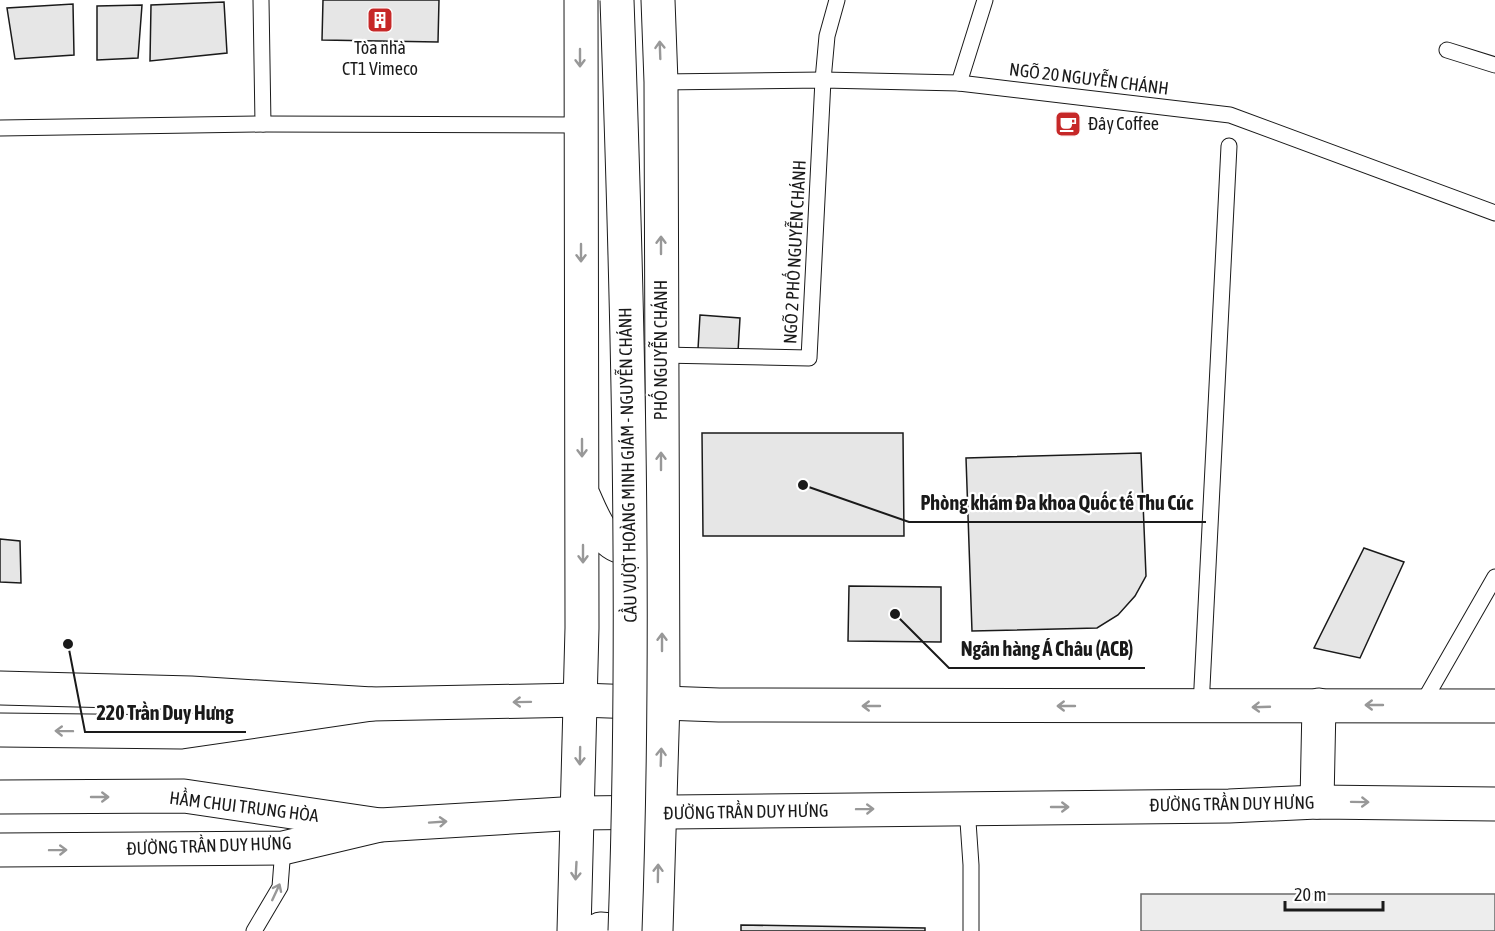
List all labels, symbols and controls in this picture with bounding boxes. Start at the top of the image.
building icon: Tòa nhà CT1 Vimeco [365,5,395,35]
place label: Tòa nhà CT1 Vimeco [342,37,418,79]
one-way arrow [654,40,665,60]
one-way arrow [574,48,586,68]
street label: NGÕ 20 NGUYỄN CHÁNH [1008,56,1170,99]
cafe icon: Đây Coffee [1053,109,1083,139]
place label: Đây Coffee [1088,113,1159,134]
street label: NGÕ 2 PHỐ NGUYỄN CHÁNH [777,159,810,345]
one-way arrow [655,235,667,255]
one-way arrow [575,243,587,263]
street label: PHỐ NGUYỄN CHÁNH [648,280,671,420]
street label: CẦU VƯỢT HOÀNG MINH GIÁM - NGUYỄN CHÁNH [612,307,641,623]
one-way arrow [577,438,588,458]
one-way arrow [655,451,667,471]
callout: Phòng khám Đa khoa Quốc tế Thu Cúc [909,484,1206,522]
text: Phòng khám Đa khoa Quốc tế Thu Cúc [921,491,1194,514]
one-way arrow [577,543,588,563]
callout: Ngân hàng Á Châu (ACB) [949,630,1145,668]
one-way arrow [656,633,668,653]
text: Ngân hàng Á Châu (ACB) [961,637,1133,660]
callout: 220 Trần Duy Hưng [85,694,246,732]
one-way arrow [513,696,533,707]
one-way arrow [1364,699,1384,711]
one-way arrow [861,700,881,711]
one-way arrow [1056,700,1076,712]
text: 220 Trần Duy Hưng [96,701,234,724]
one-way arrow [1251,701,1271,712]
one-way arrow [54,725,74,736]
one-way arrow [574,746,586,766]
one-way arrow [655,748,667,768]
street label: HẦM CHUI TRUNG HÒA [168,785,320,826]
street label: ĐƯỜNG TRẦN DUY HƯNG [1149,790,1315,815]
one-way arrow [90,791,110,803]
one-way arrow [1349,797,1369,808]
street label: ĐƯỜNG TRẦN DUY HƯNG [663,798,829,823]
one-way arrow [1049,801,1069,813]
one-way arrow [854,804,874,815]
one-way arrow [428,816,448,827]
street label: ĐƯỜNG TRẦN DUY HƯNG [126,830,292,859]
one-way arrow [48,844,68,856]
one-way arrow [571,861,582,880]
one-way arrow [652,863,664,883]
scale bar [1285,874,1382,912]
one-way arrow [271,883,283,901]
text: 20 m [1294,884,1326,905]

